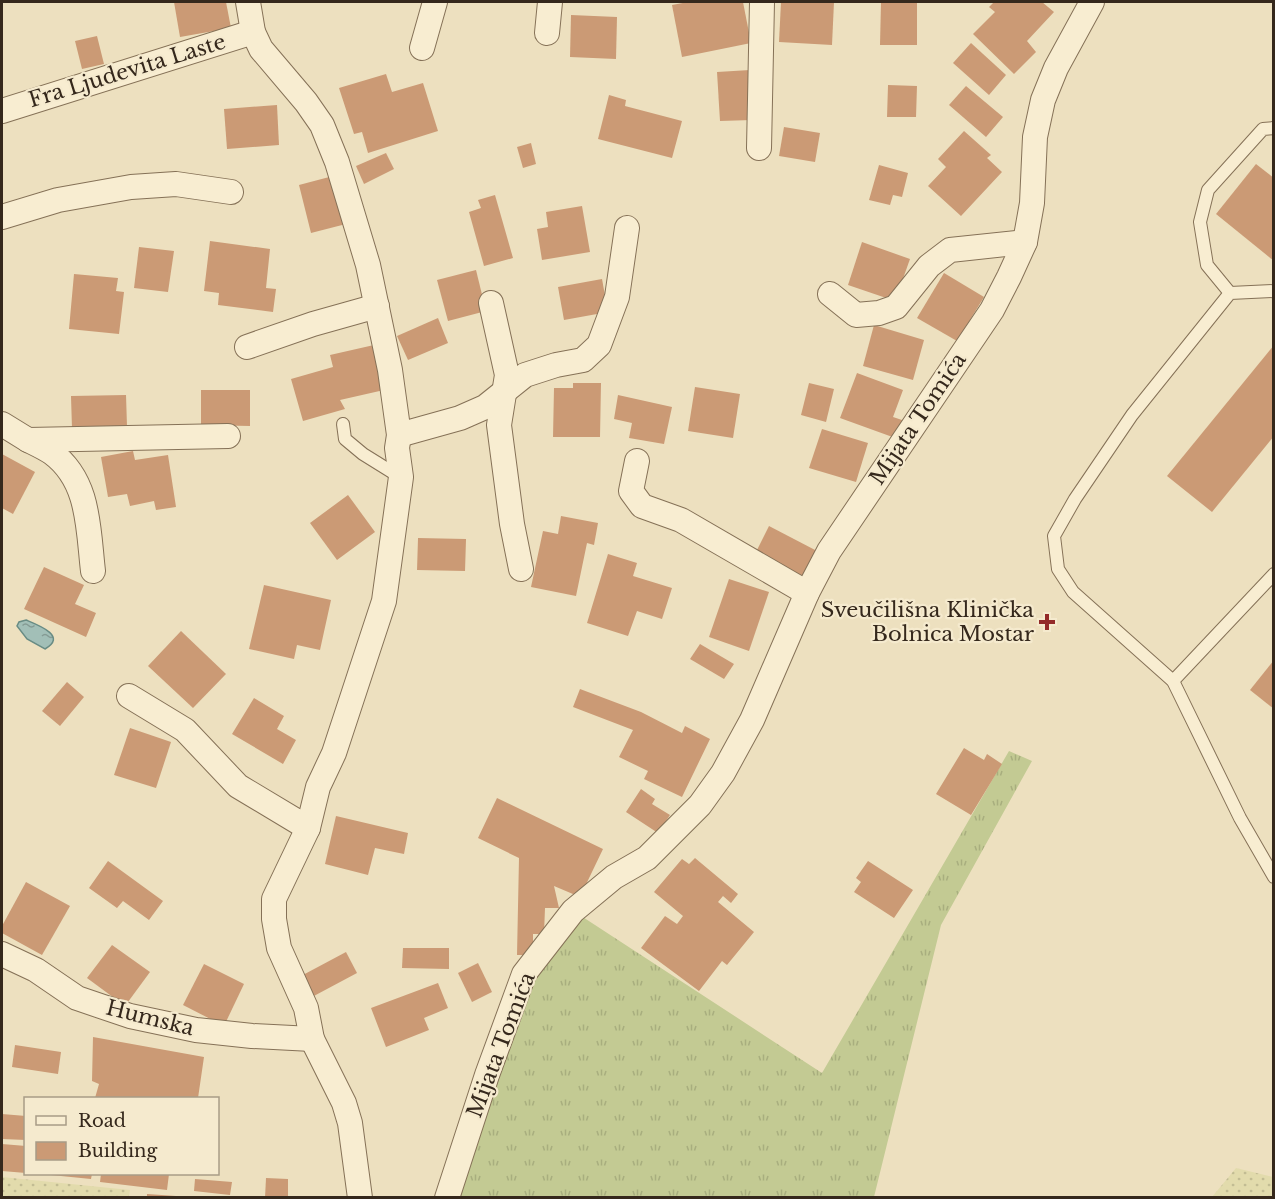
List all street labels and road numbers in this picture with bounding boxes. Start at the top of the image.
street label: Fra Ljudevita Laste [25,29,229,113]
street label: Mijata Tomića [864,348,972,490]
street label: Mijata Tomića [461,968,541,1121]
street label: Humska [103,995,197,1042]

